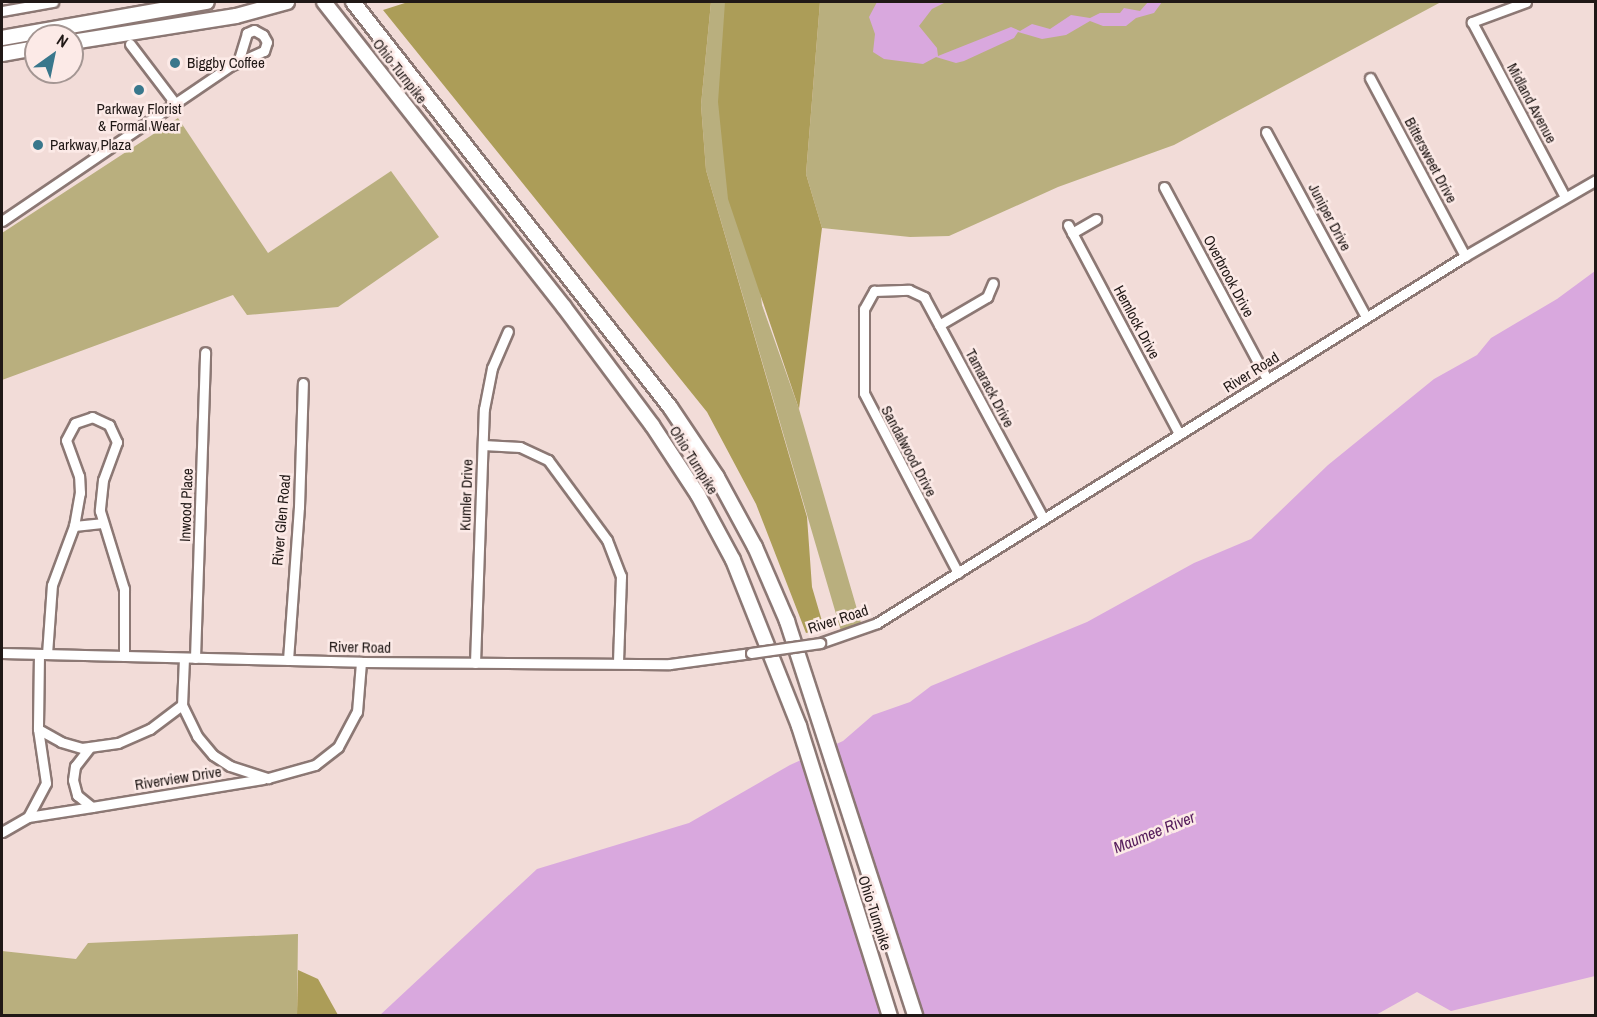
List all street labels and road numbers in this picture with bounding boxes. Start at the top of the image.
street label: Ohio Turnpike [369,35,431,107]
street label: Midland Avenue [1503,60,1561,146]
street label: Bittersweet Drive [1401,114,1461,206]
street label: Juniper Drive [1305,180,1355,254]
street label: Overbrook Drive [1200,232,1258,320]
street label: Hemlock Drive [1110,282,1164,362]
street label: Tamarack Drive [962,346,1018,430]
street label: River Road [1220,348,1282,396]
street label: Sandalwood Drive [877,402,941,500]
street label: Ohio Turnpike [666,422,722,498]
street label: Kumler Drive [456,459,476,531]
street label: Inwood Place [176,468,196,542]
street label: River Glen Road [268,474,294,566]
street label: River Road [806,601,870,637]
street label: River Road [329,637,391,657]
street label: Riverview Drive [133,762,223,794]
street label: Ohio Turnpike [854,873,896,953]

